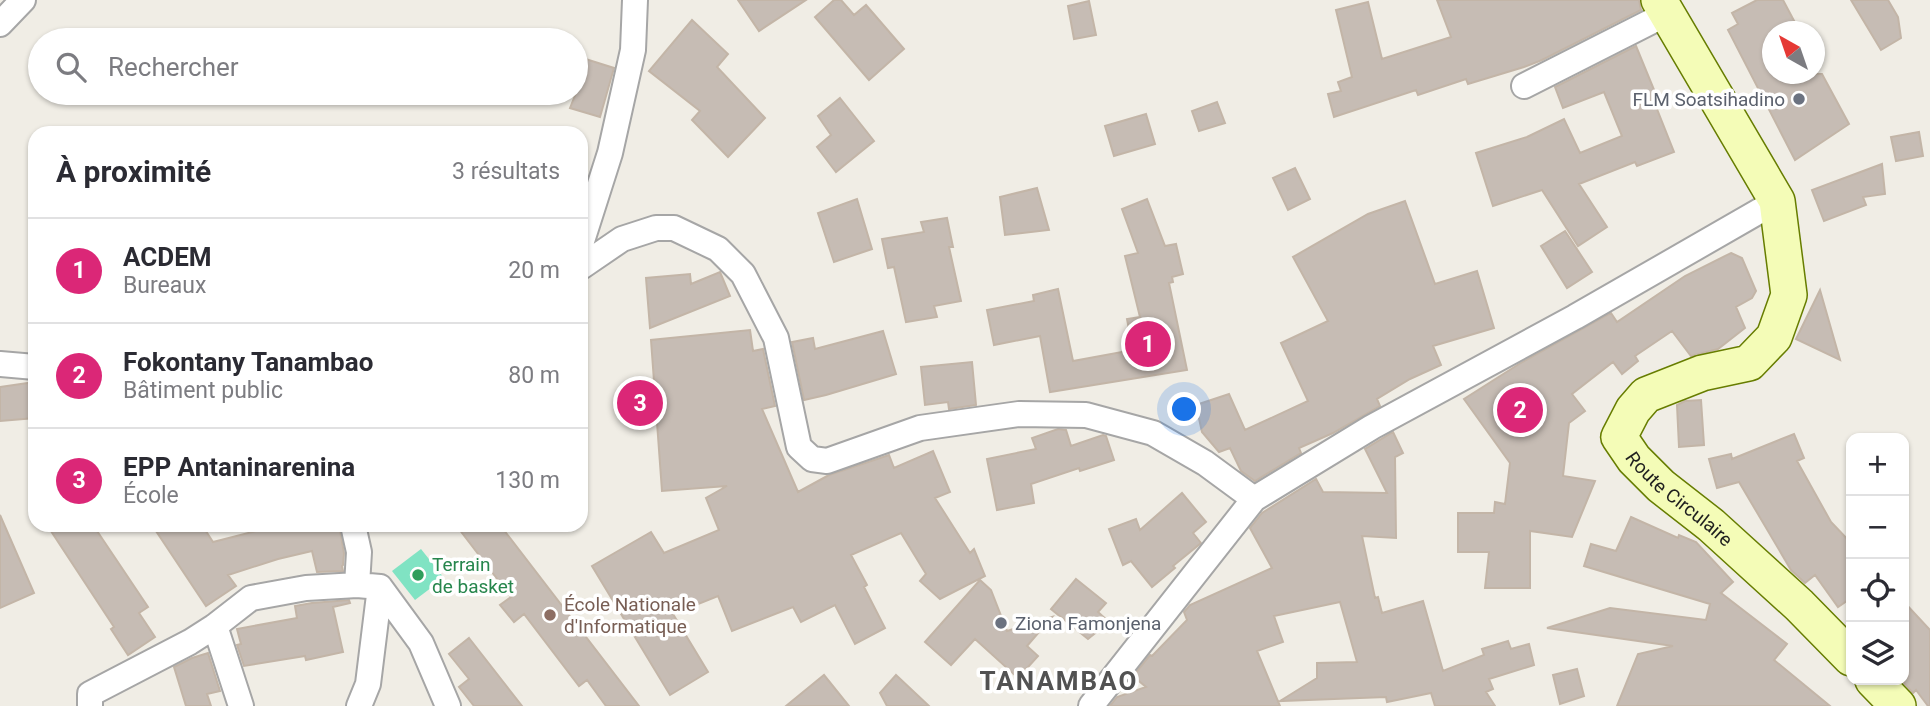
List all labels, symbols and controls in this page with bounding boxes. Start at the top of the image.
north arrow [1762,21,1825,84]
search box [28,28,588,105]
icon: search [52,48,90,86]
text: Rechercher [108,52,239,82]
place label: FLM Soatsihadino [1632,88,1785,111]
marker: FLM Soatsihadino [1791,91,1807,107]
text: À proximité [56,154,211,189]
text: 3 résultats [452,158,560,185]
text: ACDEM [123,242,212,272]
text: 1 [72,257,86,284]
text: 20 m [508,257,560,284]
text: Bureaux [123,272,206,299]
pin: 1 [1125,318,1171,370]
text: Fokontany Tanambao [123,347,373,377]
text: 2 [72,362,86,389]
text: 80 m [508,362,560,389]
text: Bâtiment public [123,377,283,404]
pin: 3 [617,377,663,429]
pin: 2 [1497,384,1543,436]
your location [1167,392,1201,426]
map controls [1846,433,1909,685]
button: + [1846,433,1909,496]
street label: Route Circulaire [1621,447,1738,551]
text: EPP Antaninarenina [123,452,355,482]
text: 3 [72,467,86,494]
text: 130 m [495,467,560,494]
text: École [123,482,179,509]
button: − [1846,496,1909,559]
place label: Terrain de basket [432,553,514,598]
button: locate [1846,559,1909,622]
marker: Terrain de basket [410,567,426,583]
place label: École Nationale d'Informatique [564,593,696,638]
marker: École Nationale d'Informatique [542,607,558,623]
place label: Ziona Famonjena [1015,612,1161,635]
marker: Ziona Famonjena [993,615,1009,631]
button: layers [1846,622,1909,685]
district label: TANAMBAO [980,666,1138,696]

